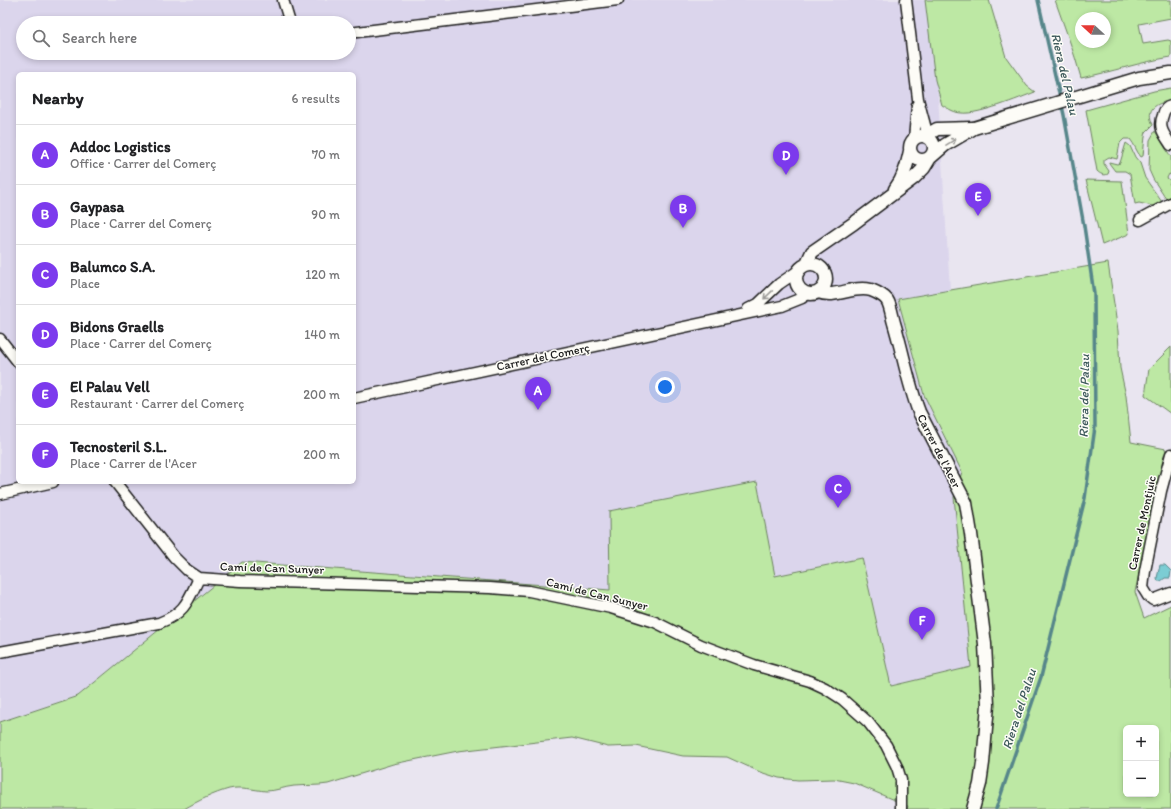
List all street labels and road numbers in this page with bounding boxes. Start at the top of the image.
street label: Carrer del Comerç [495,340,591,374]
street label: Carrer de l'Acer [914,412,964,490]
street label: Carrer de Montjuïc [1125,474,1159,571]
street label: Camí de Can Sunyer [220,559,325,577]
street label: Camí de Can Sunyer [545,575,650,613]

